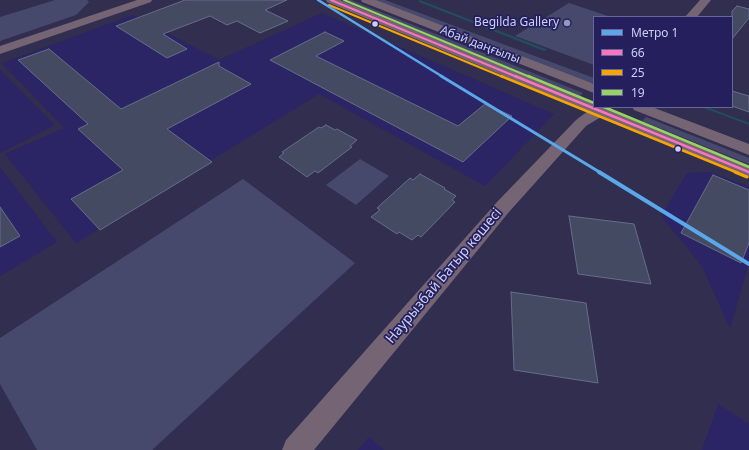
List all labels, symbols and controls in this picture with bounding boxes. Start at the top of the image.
place label: Begilda Gallery [474,16,559,30]
legend [593,16,733,108]
marker: Begilda Gallery [562,18,572,28]
unlabelled marker [370,19,380,29]
street label: Абай даңғылы [438,23,522,67]
text: Метро 1 [631,24,678,41]
text: 66 [631,44,645,61]
text: 25 [631,64,645,81]
text: 19 [631,84,645,101]
unlabelled marker [673,144,683,154]
street label: Наурызбай Батыр көшесі [382,205,506,347]

